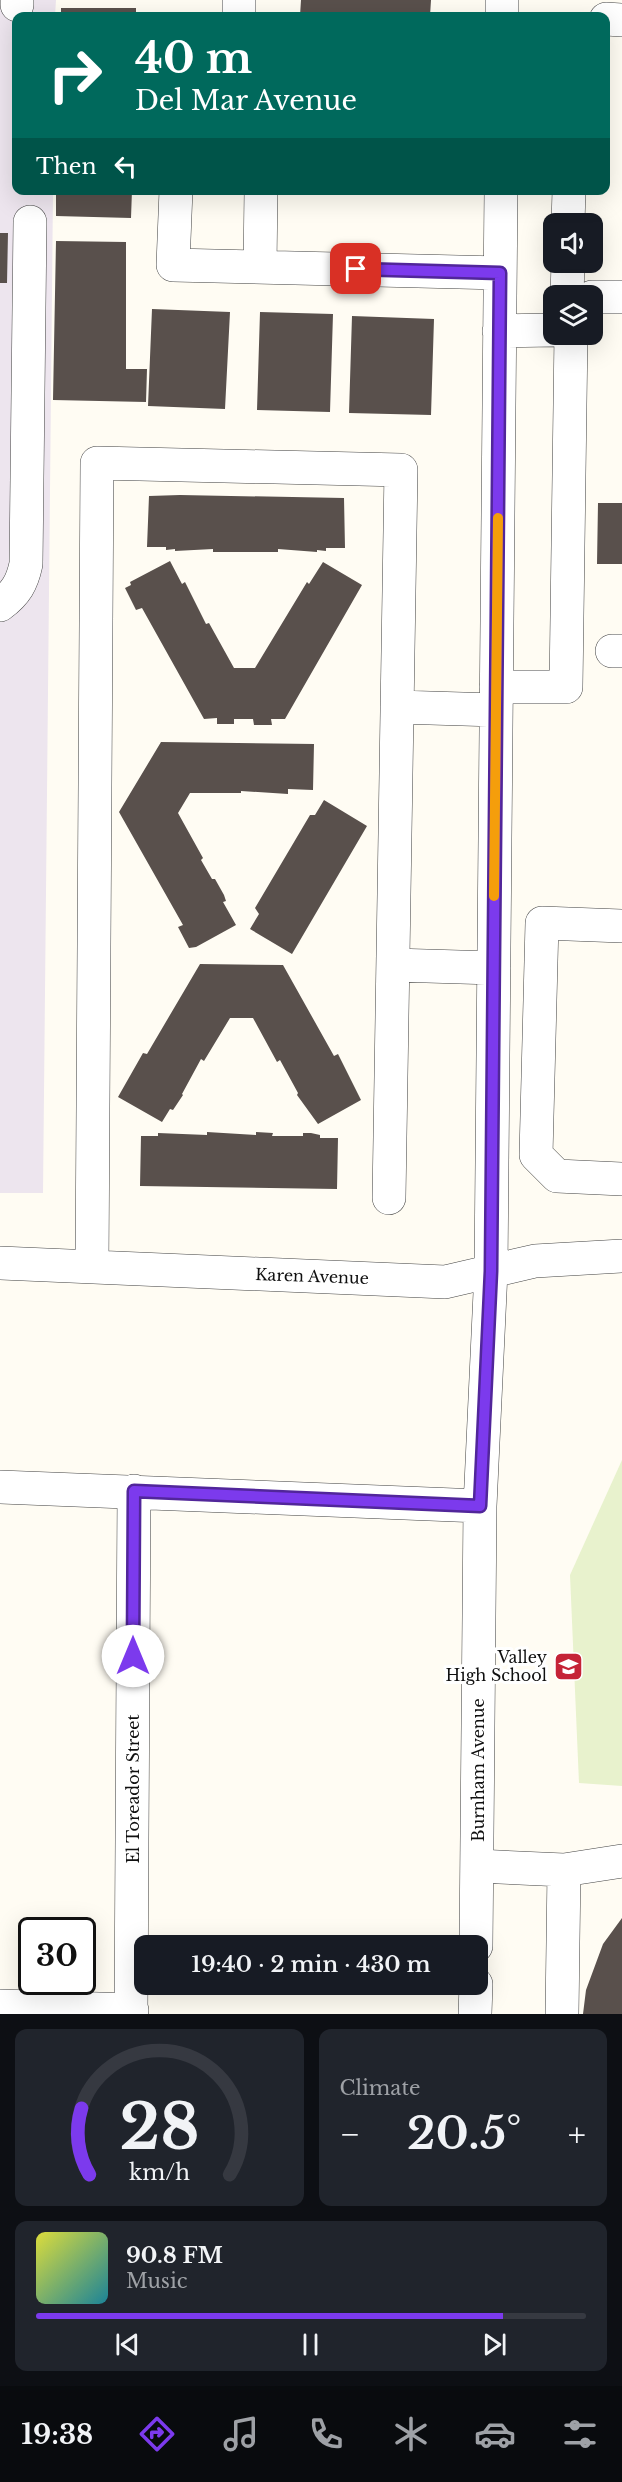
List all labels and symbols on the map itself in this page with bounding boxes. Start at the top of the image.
pin [330,243,381,294]
street label: Karen Avenue [255,1264,369,1288]
position arrow [101,1624,165,1688]
place label: Valley High School [446,1647,548,1685]
school or university icon: Valley High School [552,1650,584,1682]
street label: Burnham Avenue [468,1698,488,1842]
street label: El Toreador Street [123,1714,143,1864]
speed limit sign: 30 [18,1917,96,1995]

